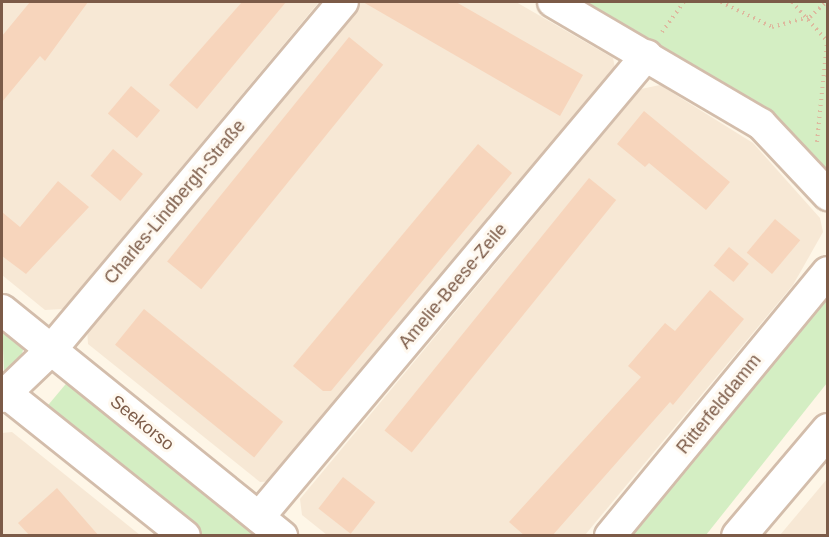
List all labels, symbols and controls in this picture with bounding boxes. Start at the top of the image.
street label: Charles-Lindbergh-Straße [100,115,250,289]
street label: Amelie-Beese-Zeile [394,219,512,353]
street label: Ritterfelddamm [672,350,766,458]
street label: Seekorso [106,391,178,455]

